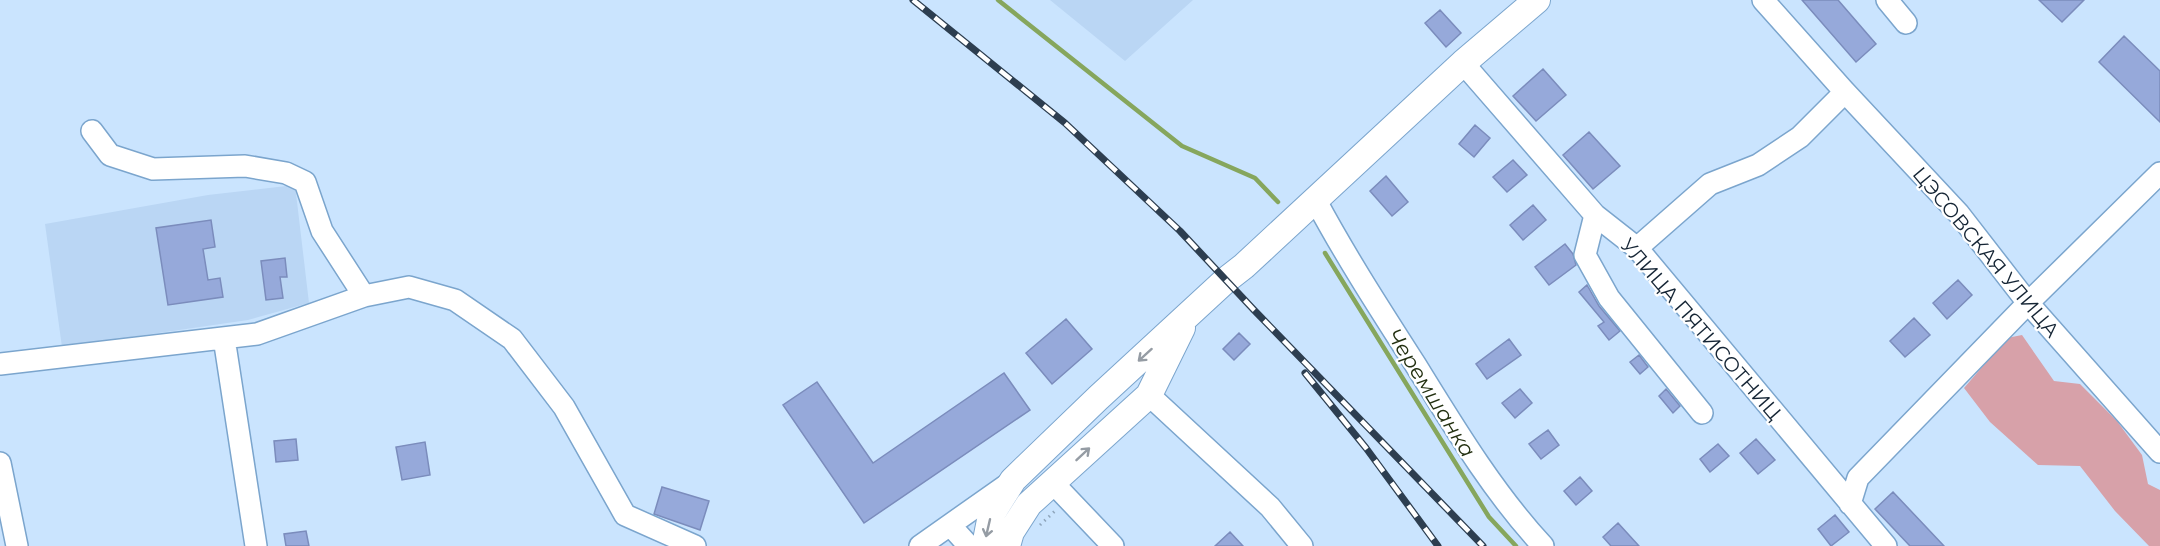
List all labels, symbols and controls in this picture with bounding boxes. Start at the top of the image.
street label: ЦЭСОВСКАЯ УЛИЦА [1908,162,2064,342]
street label: УЛИЦА ПЯТИСОТНИЦ [1616,233,1786,425]
water label: Черемшанка [1382,324,1481,462]
one-way arrow [1138,348,1153,362]
one-way arrow [1076,447,1091,462]
one-way arrow [982,519,994,538]

